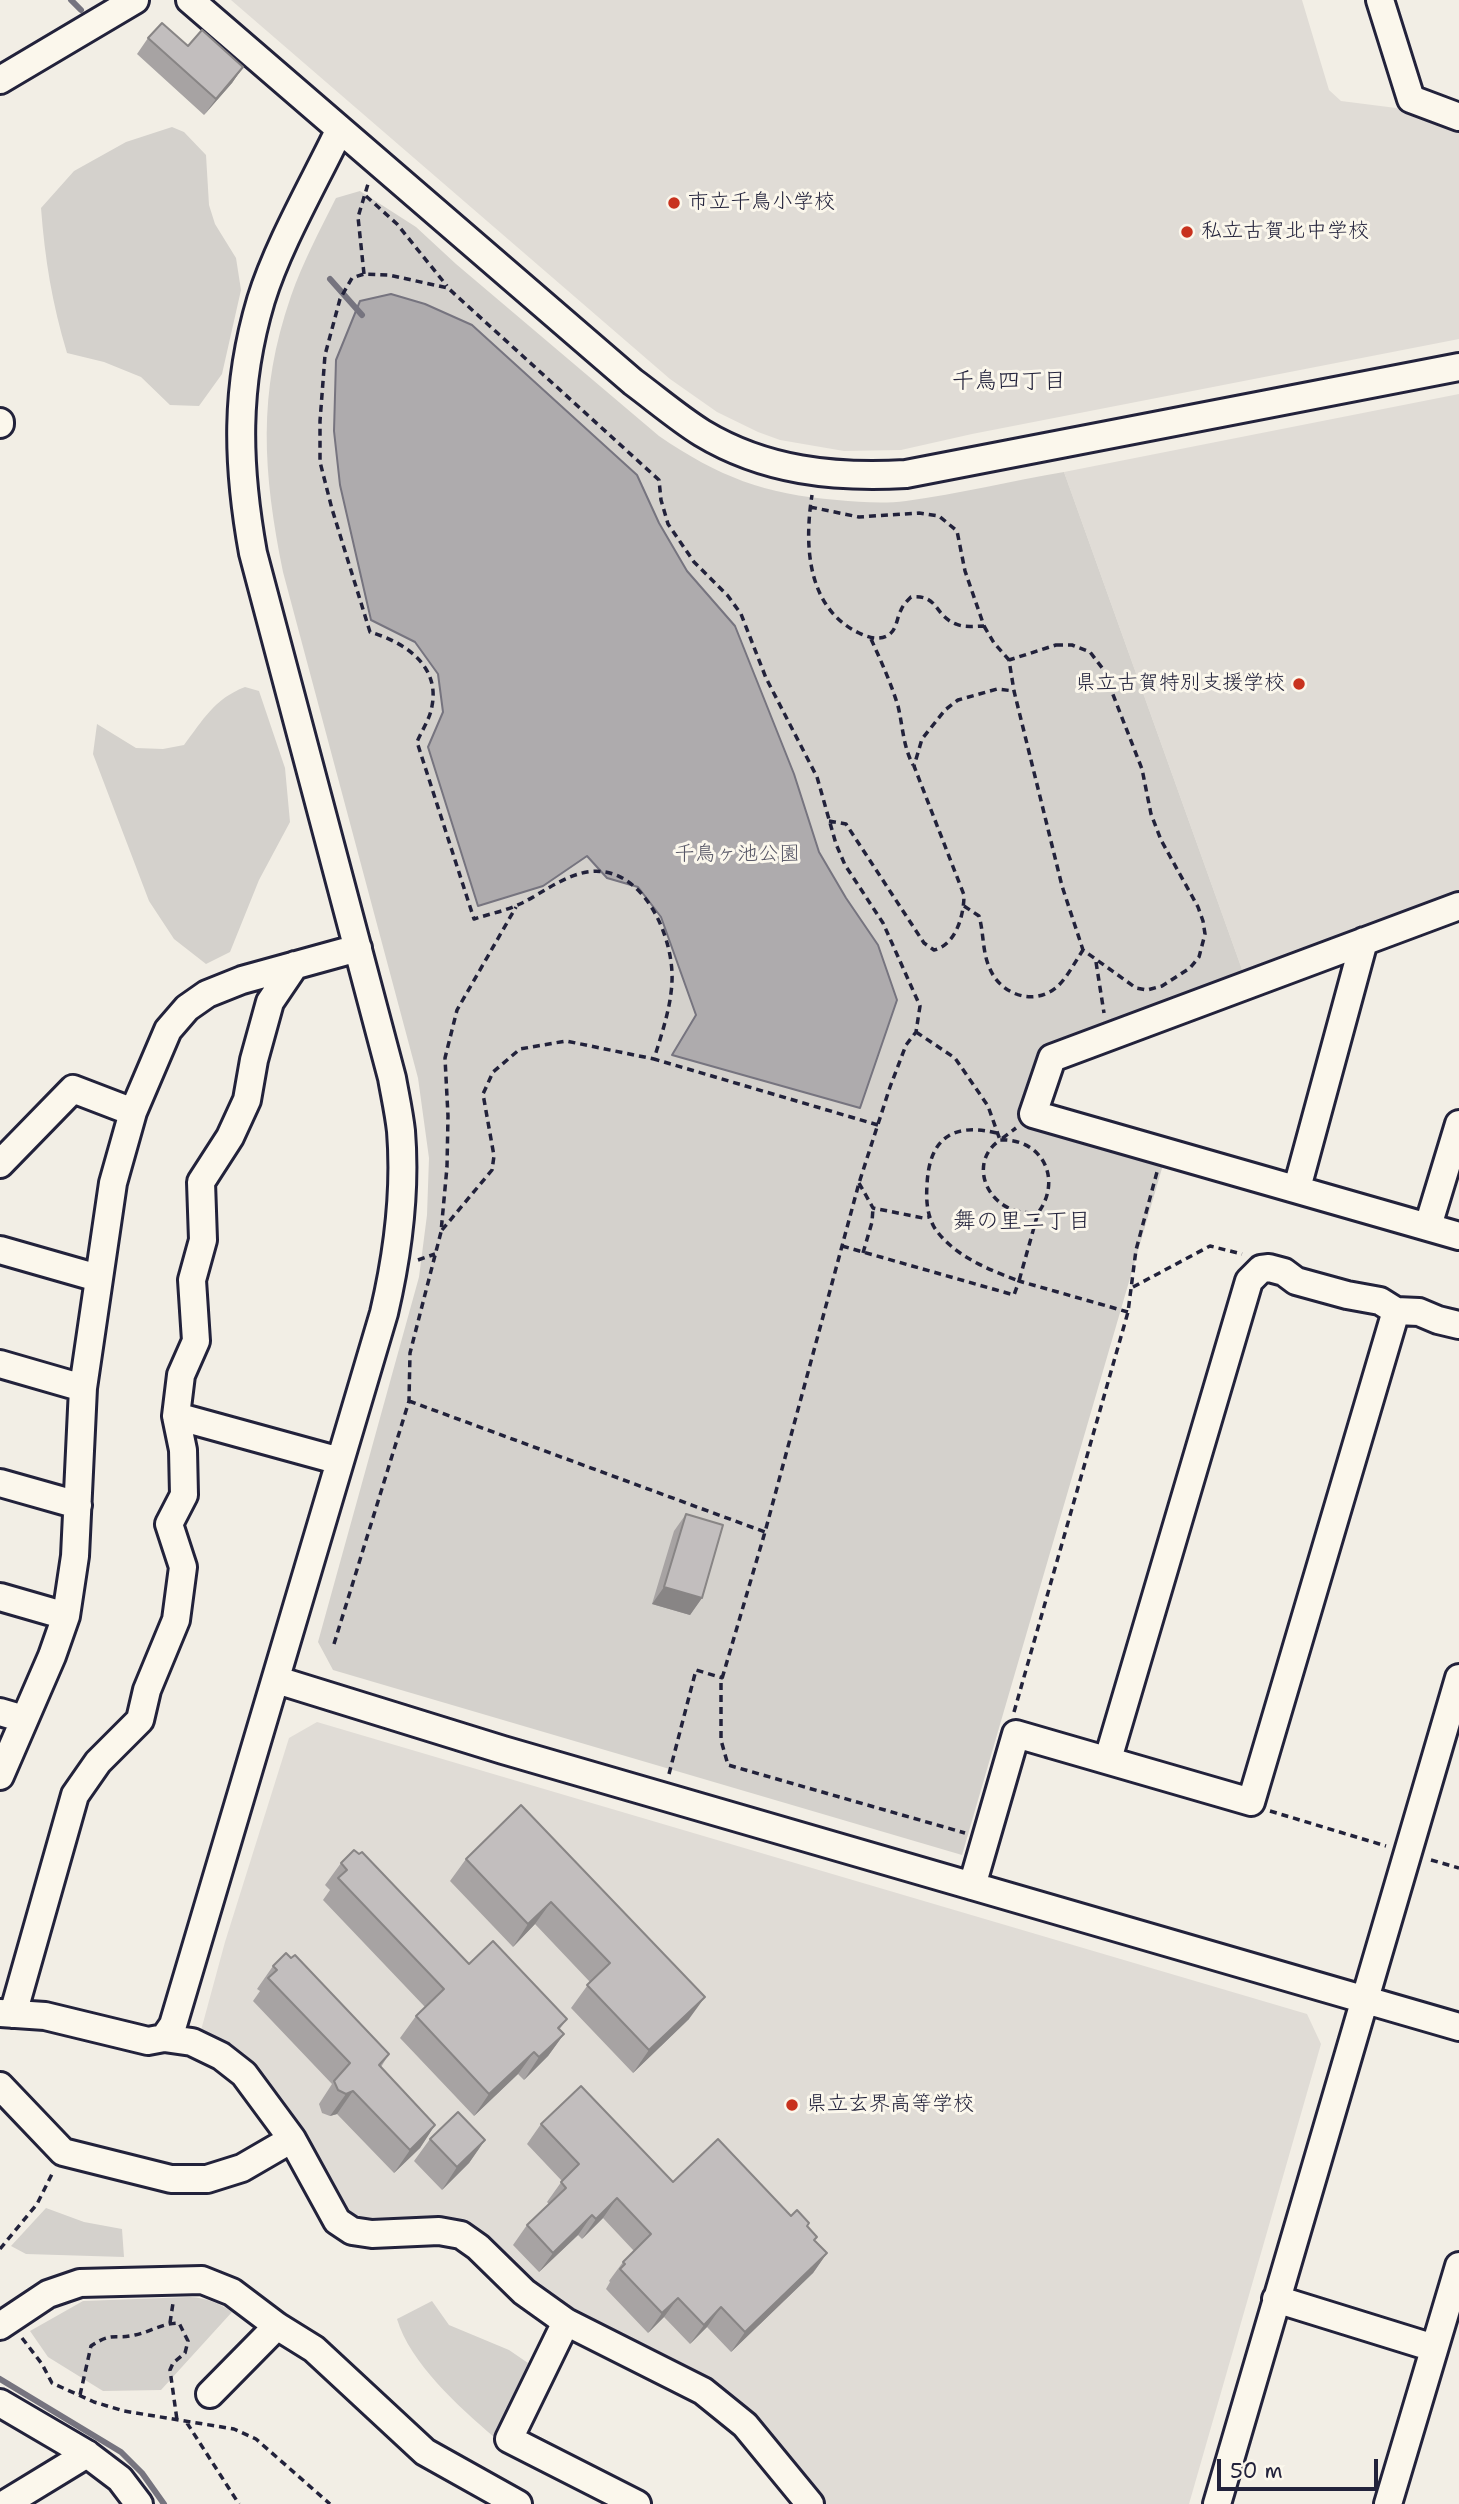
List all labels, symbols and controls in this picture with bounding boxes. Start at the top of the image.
place label: 市立千鳥小学校 [688,190,835,216]
marker: 市立千鳥小学校 [666,195,682,211]
place label: 私立古賀北中学校 [1201,219,1369,245]
marker: 私立古賀北中学校 [1179,224,1195,240]
district label: 千鳥四丁目 [952,368,1066,396]
place label: 県立古賀特別支援学校 [1075,671,1285,697]
marker: 県立古賀特別支援学校 [1291,676,1307,692]
park label: 千鳥ヶ池公園 [674,842,800,868]
district label: 舞の里二丁目 [953,1208,1091,1236]
place label: 県立玄界高等学校 [806,2092,974,2118]
marker: 県立玄界高等学校 [784,2097,800,2113]
scale bar [1221,2444,1382,2488]
text: 50 m [1230,2457,1283,2485]

